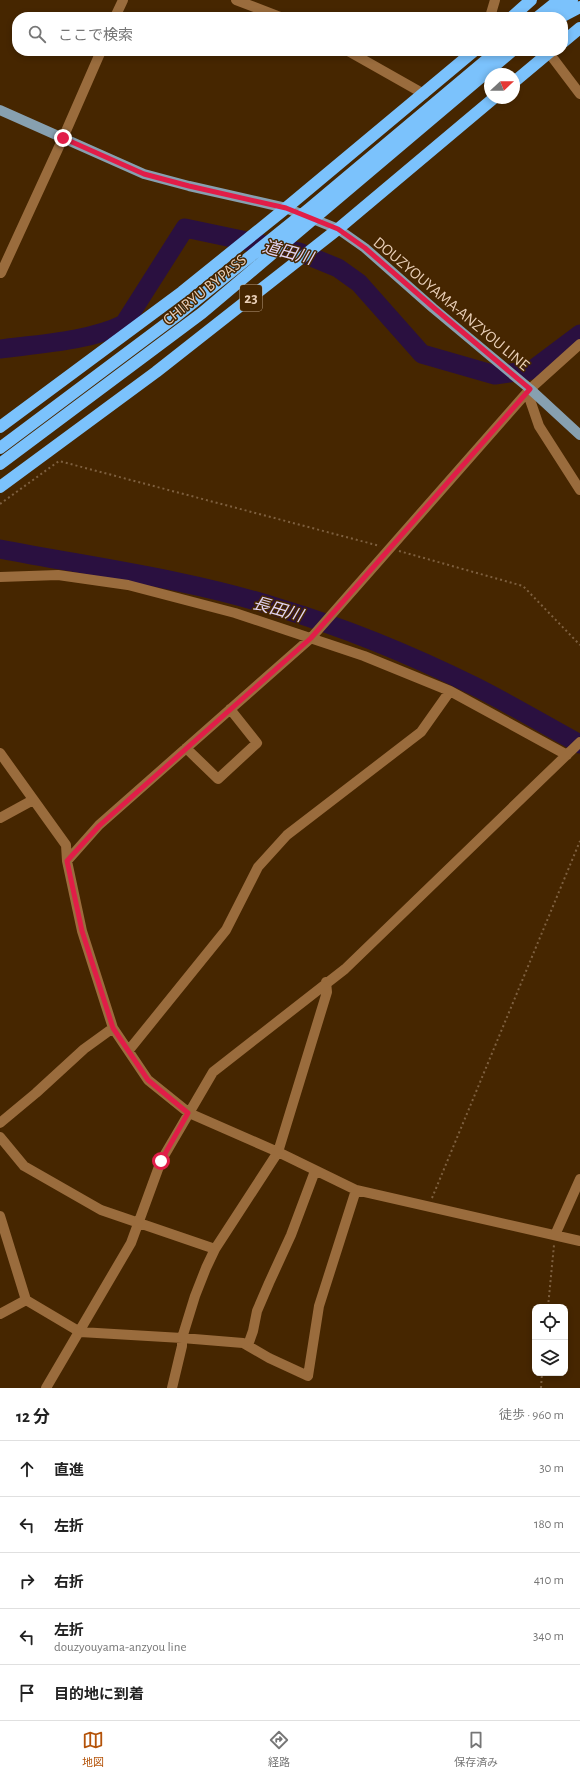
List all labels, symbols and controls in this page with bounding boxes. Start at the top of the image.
search box [12,12,568,56]
icon: search [26,23,48,45]
text: ここで検索 [58,28,133,43]
north arrow [484,68,520,104]
route end [54,129,72,147]
street label: DOUZYOUYAMA-ANZYOU LINE [370,234,533,374]
water label: 道田川 [261,237,317,268]
street label: CHIRYU BYPASS [160,251,249,328]
road number: 23 [240,285,262,311]
water label: 長田川 [251,594,307,625]
route start [152,1152,170,1170]
map controls [532,1304,568,1376]
button: locate [532,1304,568,1340]
button: layers [532,1340,568,1376]
text: 12 分 [16,1408,50,1425]
text: 徒歩 · 960 m [499,1409,564,1422]
icon: ahead [16,1458,38,1480]
text: 30 m [539,1462,564,1475]
text: 直進 [54,1463,84,1478]
icon: left [16,1514,38,1536]
text: 180 m [534,1518,564,1531]
text: 左折 [54,1519,84,1534]
icon: right [16,1570,38,1592]
text: 410 m [534,1574,564,1587]
text: 右折 [54,1575,84,1590]
text: 左折 [54,1623,84,1638]
icon: left [16,1626,38,1648]
text: 340 m [533,1630,564,1643]
text: douzyouyama-anzyou line [54,1641,186,1654]
icon: arrive [16,1682,38,1704]
text: 目的地に到着 [54,1687,144,1702]
tab: 地図 [82,1729,104,1769]
tab: 経路 [268,1729,290,1769]
tab: 保存済み [454,1729,498,1769]

